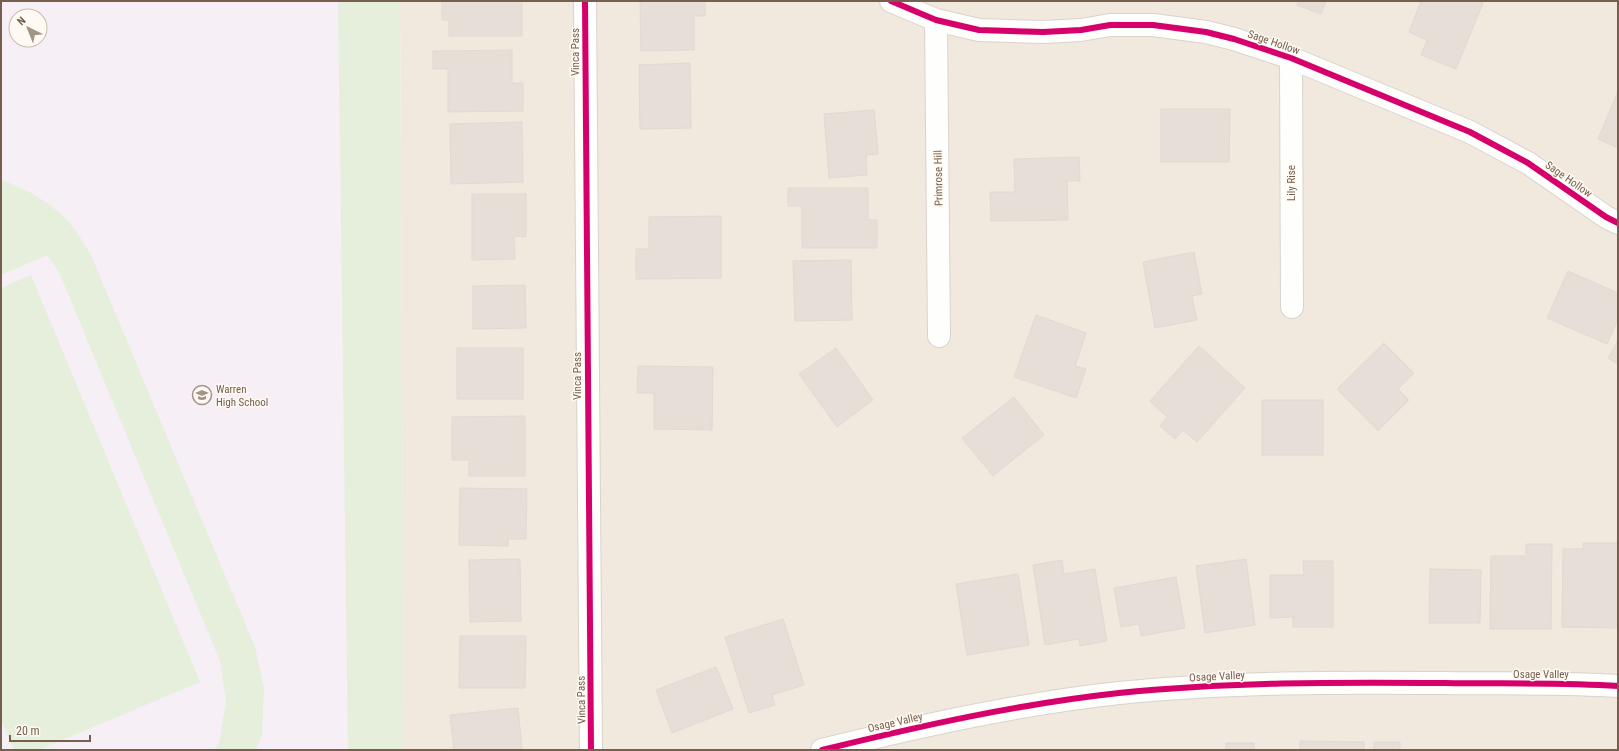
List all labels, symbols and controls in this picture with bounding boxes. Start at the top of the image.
north arrow [8,8,48,48]
text: N [15,14,29,28]
street label: Vinca Pass [569,28,582,76]
street label: Sage Hollow [1246,28,1302,57]
street label: Primrose Hill [932,150,945,206]
street label: Sage Hollow [1543,159,1595,200]
street label: Lily Rise [1285,165,1298,201]
street label: Vinca Pass [571,352,584,400]
place label: Warren High School [216,383,268,409]
school or university icon: Warren High School [191,384,213,406]
street label: Osage Valley [1513,668,1569,681]
street label: Osage Valley [1189,669,1246,684]
street label: Vinca Pass [575,676,588,724]
street label: Osage Valley [866,710,924,735]
scale bar [10,717,90,743]
text: 20 m [16,724,40,738]

